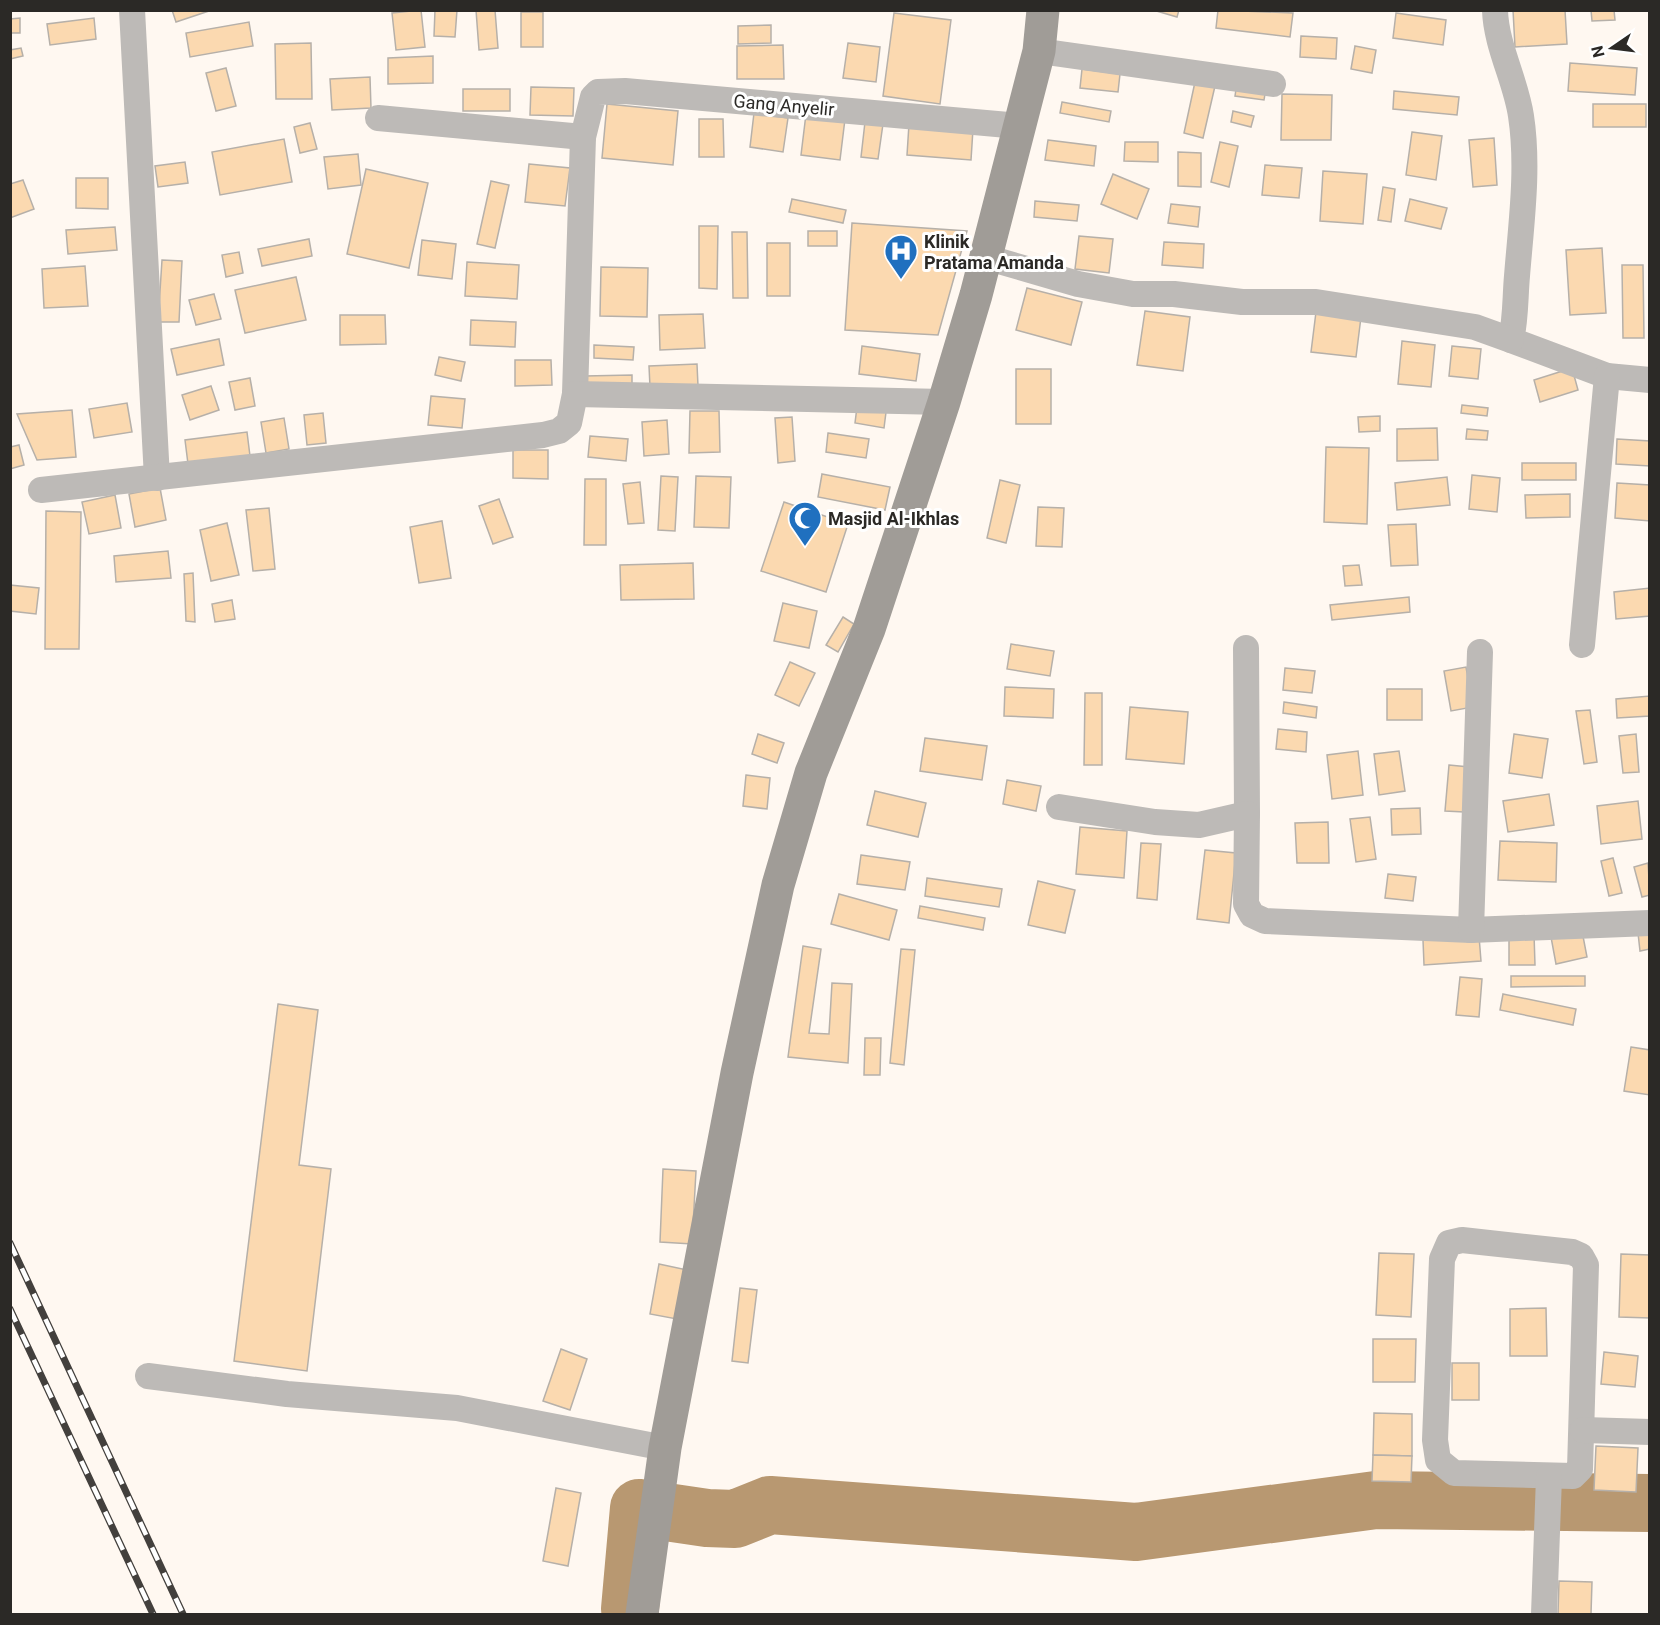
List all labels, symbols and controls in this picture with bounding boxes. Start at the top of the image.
north arrow [1582,18,1642,78]
text: N [1587,44,1609,59]
street label: Gang Anyelir [733,90,835,120]
place label: Klinik Pratama Amanda [924,231,1064,273]
hospital icon: Klinik Pratama Amanda [883,233,919,280]
mosque icon: Masjid Al-Ikhlas [787,500,823,547]
place label: Masjid Al-Ikhlas [828,508,959,529]

